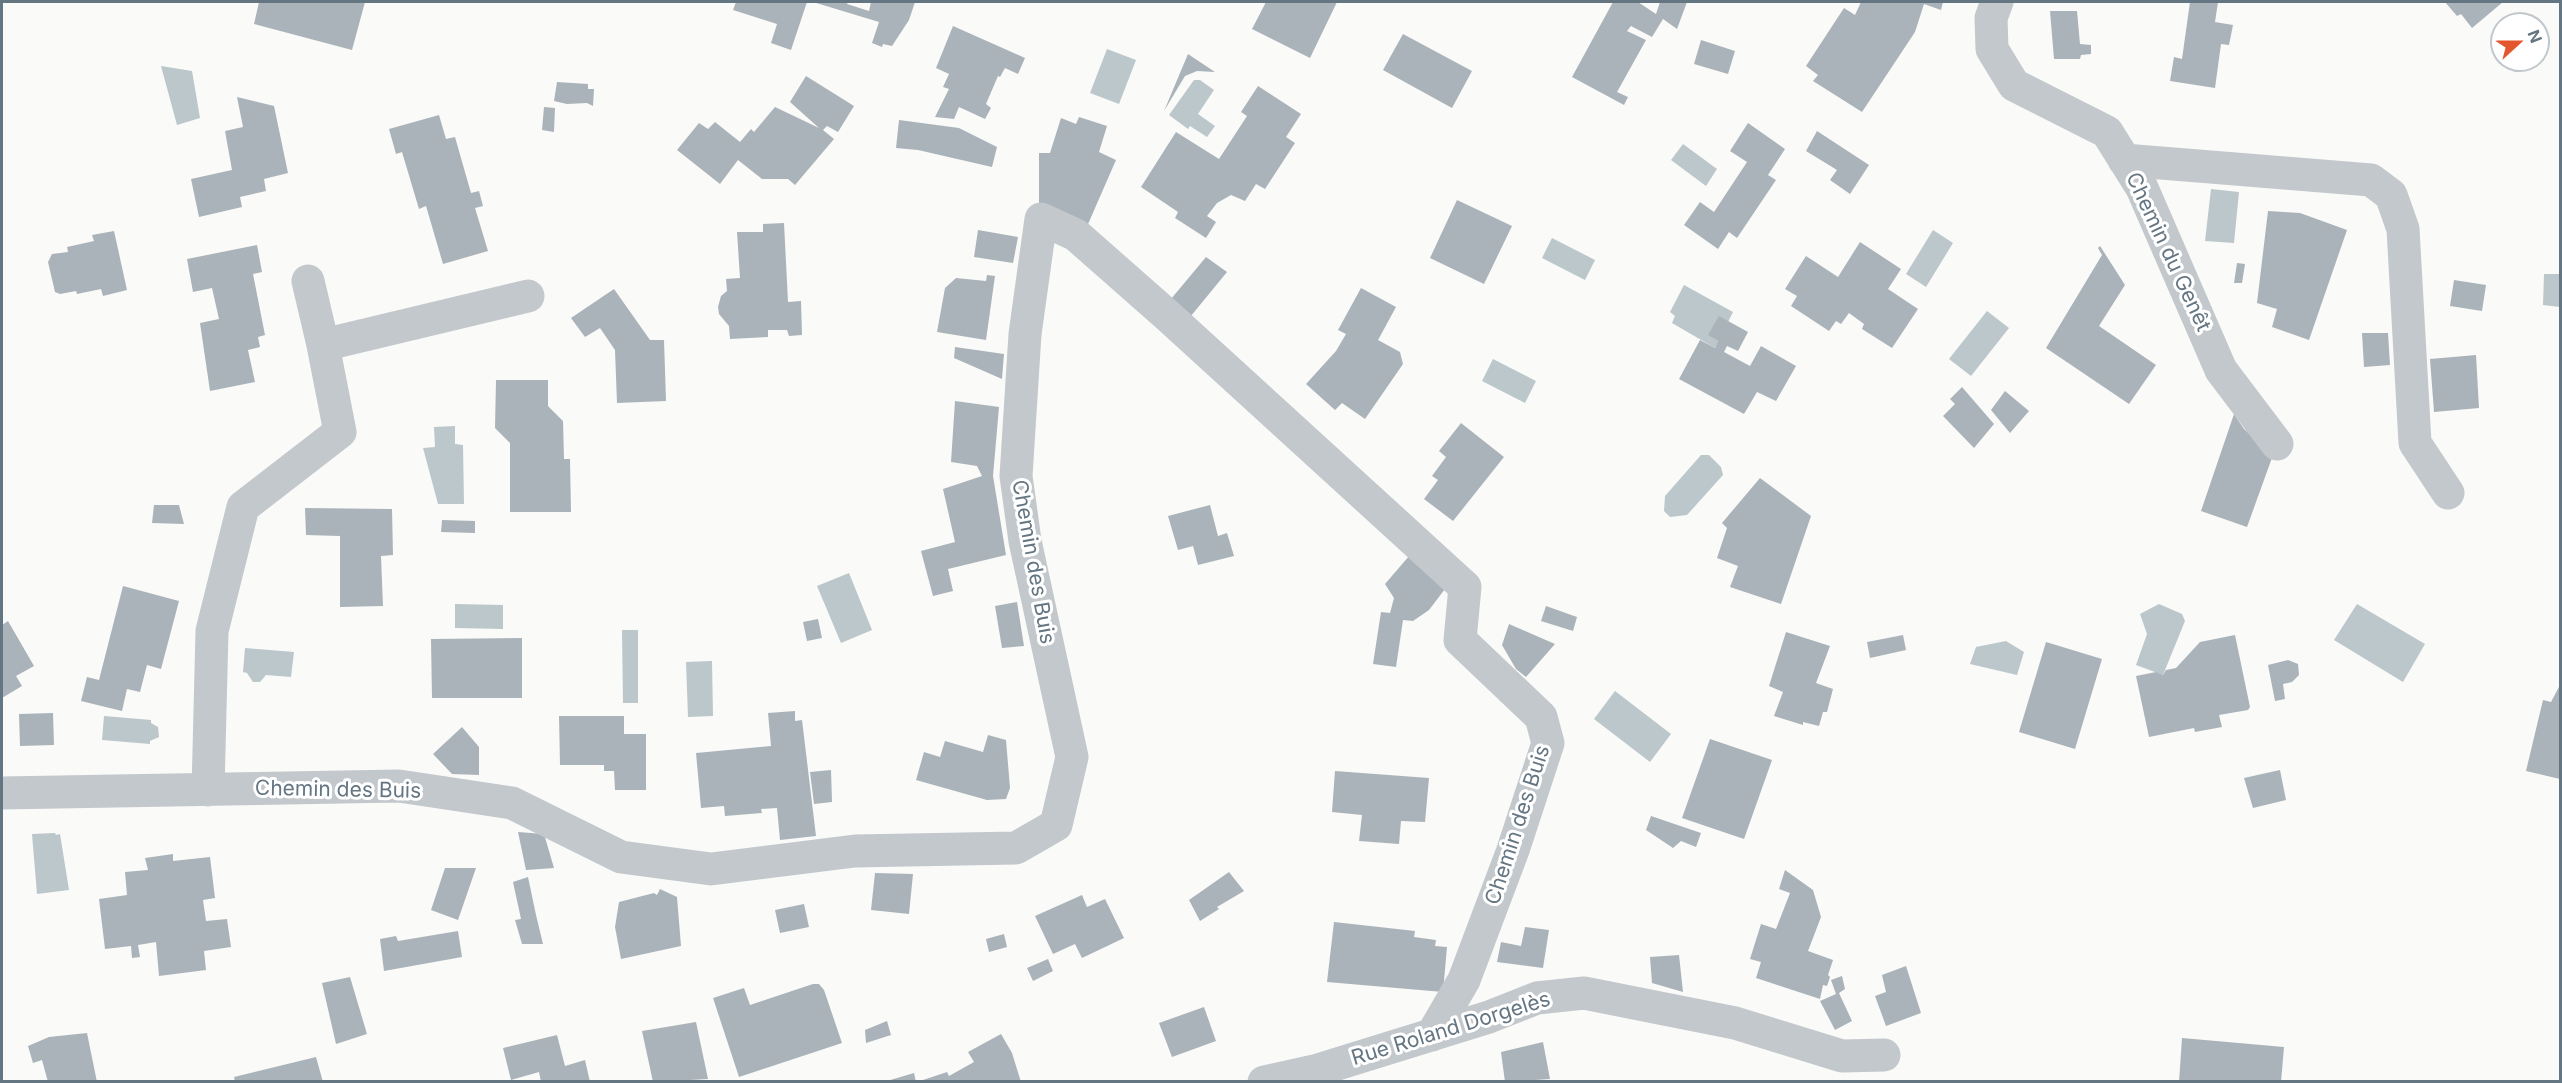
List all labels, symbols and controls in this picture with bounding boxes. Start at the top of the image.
north arrow [2490,12,2550,72]
text: N [2523,27,2546,46]
street label: Chemin du Genêt [2120,169,2216,335]
street label: Chemin des Buis [1006,478,1060,646]
street label: Chemin des Buis [1480,742,1556,908]
street label: Chemin des Buis [255,776,421,804]
street label: Rue Roland Dorgelès [1348,987,1554,1071]

